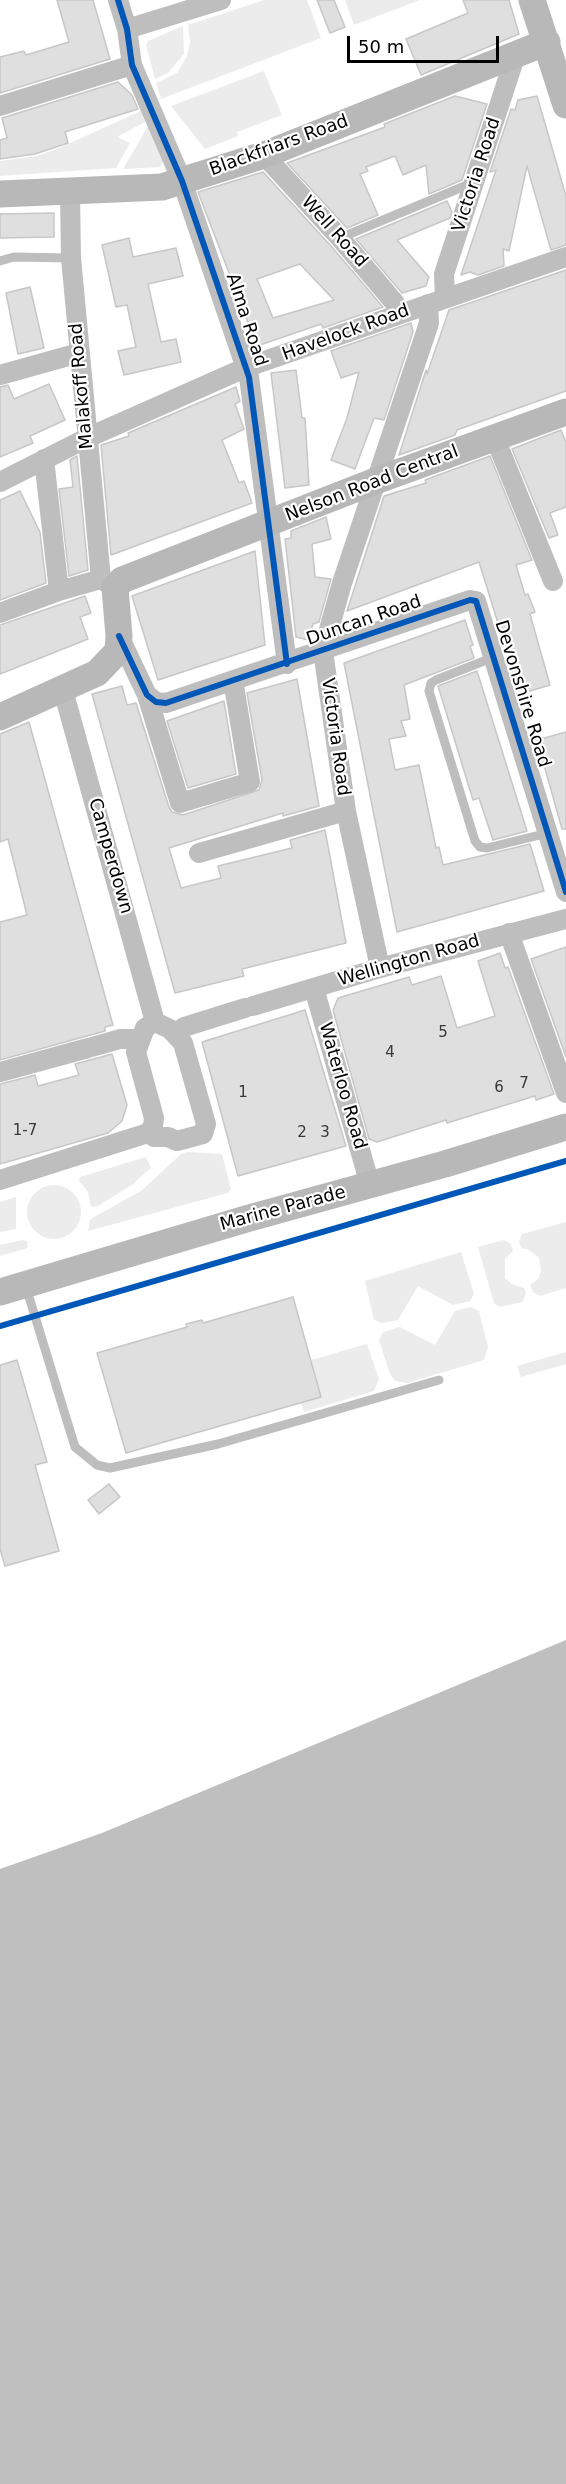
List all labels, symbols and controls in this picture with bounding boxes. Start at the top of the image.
scale bar [350,24,502,62]
text: 50 m [358,36,404,57]
street label: Blackfriars Road [207,111,351,181]
street label: Victoria Road [448,115,506,235]
street label: Well Road [296,192,372,272]
street label: Alma Road [221,271,271,369]
street label: Havelock Road [280,300,412,366]
street label: Malakoff Road [66,322,98,450]
street label: Nelson Road Central [282,441,462,527]
street label: Duncan Road [304,591,424,651]
street label: Devonshire Road [489,618,555,770]
street label: Victoria Road [316,676,354,798]
street label: Camperdown [83,796,137,916]
street label: Wellington Road [336,930,482,992]
street label: Waterloo Road [314,1020,370,1152]
house number: 5 [438,1024,448,1042]
house number: 4 [385,1044,395,1062]
house number: 7 [519,1075,529,1093]
house number: 6 [494,1079,504,1097]
house number: 1 [238,1084,248,1102]
house number: 1-7 [13,1122,37,1140]
house number: 2 [297,1124,307,1142]
house number: 3 [320,1124,330,1142]
street label: Marine Parade [218,1182,348,1236]

